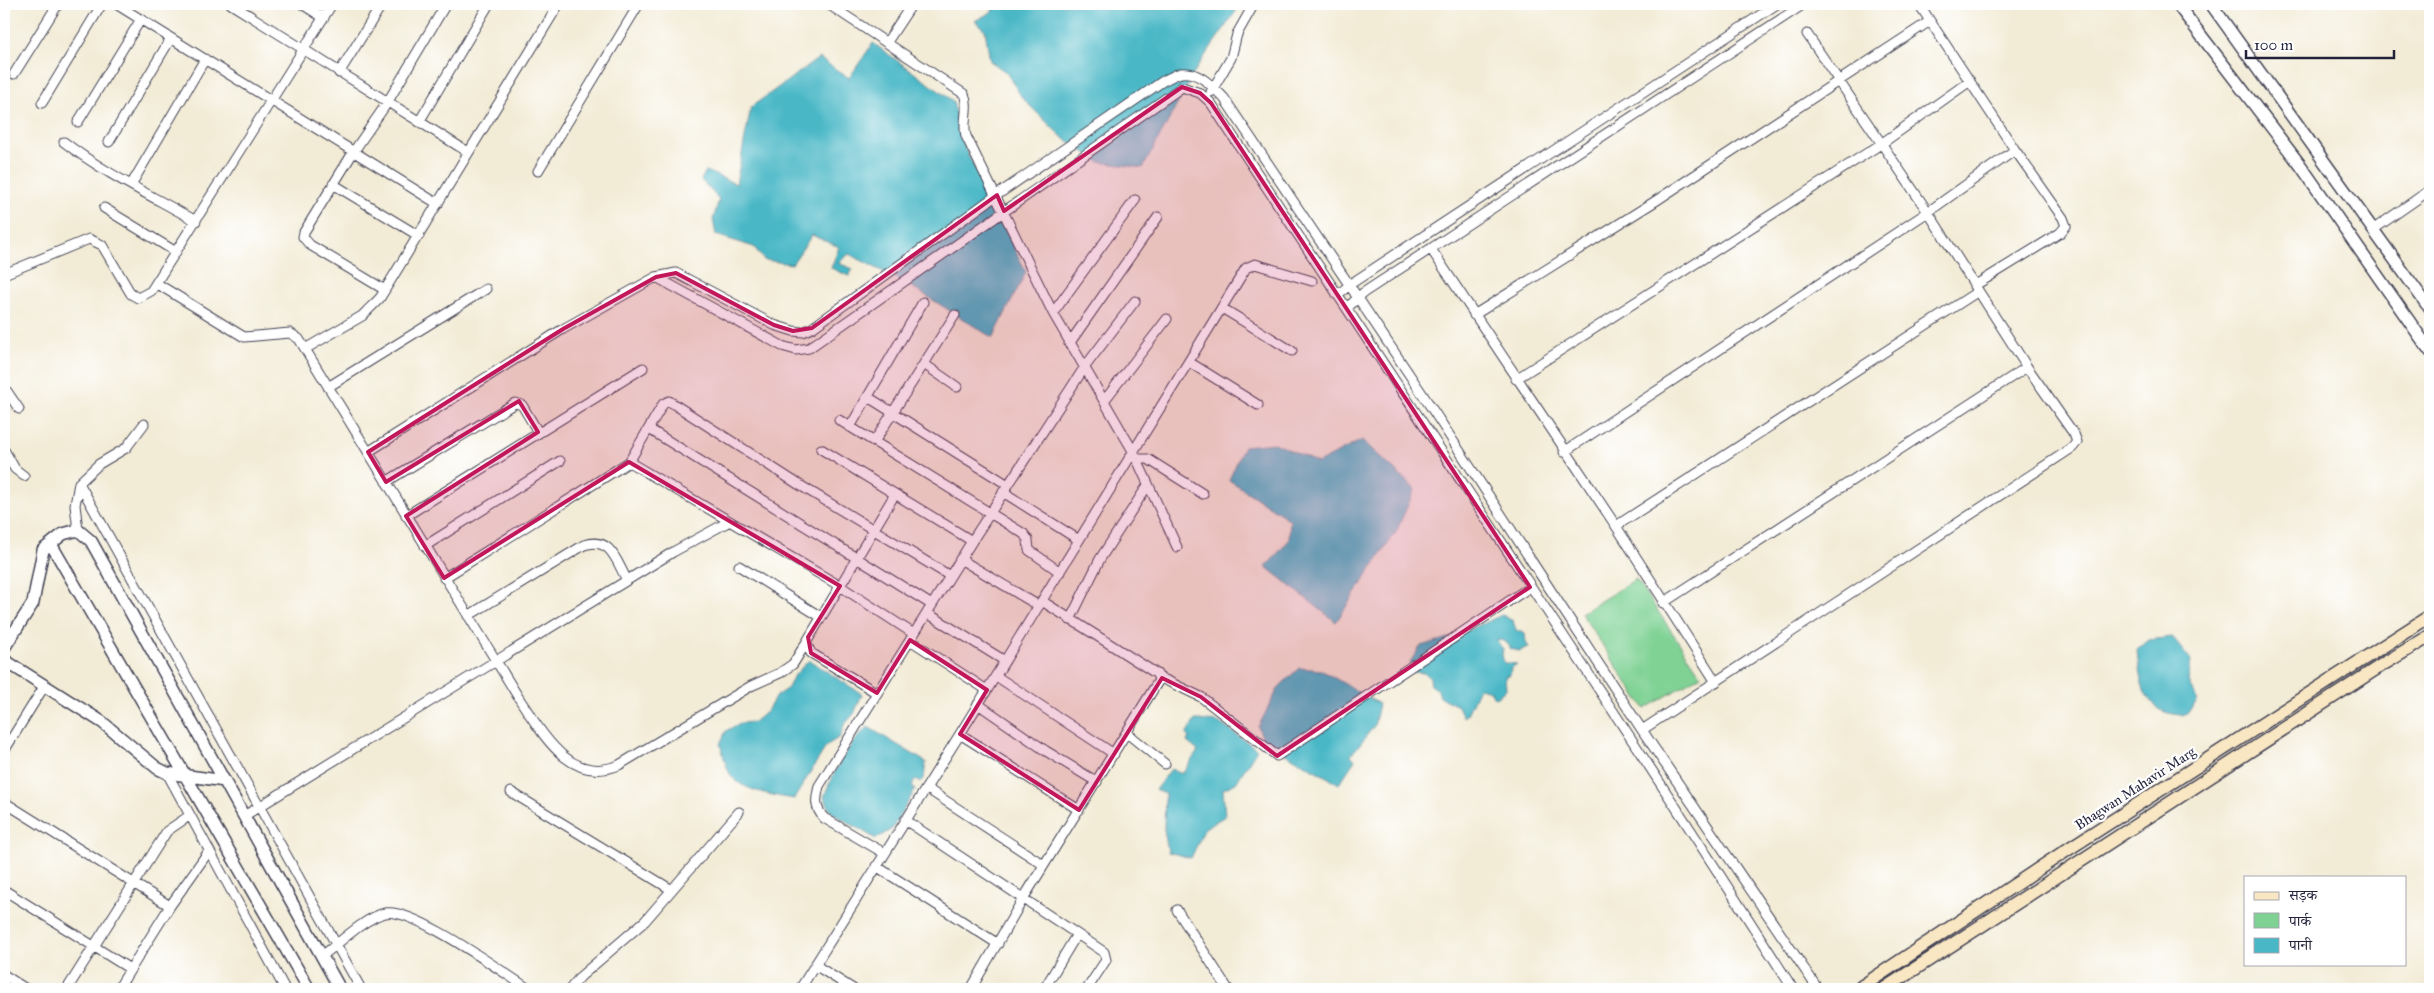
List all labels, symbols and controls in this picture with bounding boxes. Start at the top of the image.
scale bar [2246,28,2394,60]
text: 100 m [2254,36,2294,54]
street label: Bhagwan Mahavir Marg [2072,743,2199,834]
legend [2244,876,2406,966]
text: सड़क [2288,886,2318,904]
text: पार्क [2288,912,2312,930]
text: पानी [2288,936,2313,954]

